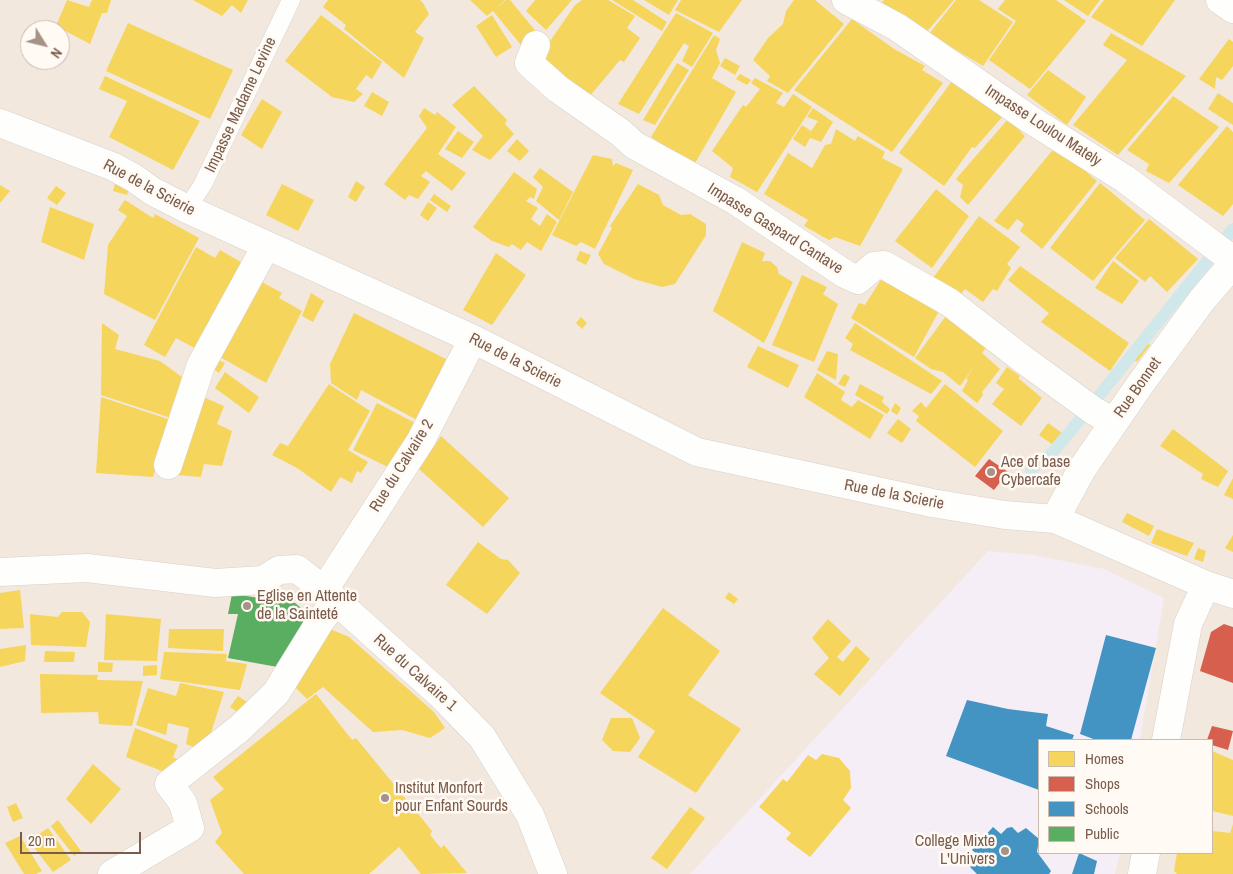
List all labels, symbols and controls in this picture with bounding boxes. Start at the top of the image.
north arrow [20,20,70,70]
street label: Impasse Madame Levine [201,34,281,176]
text: N [47,45,66,62]
street label: Impasse Loulou Mately [981,81,1105,171]
street label: Rue de la Scierie [100,156,198,220]
street label: Impasse Gaspard Cantave [704,180,846,278]
street label: Rue de la Scierie [465,329,565,393]
street label: Rue Bonnet [1110,354,1166,422]
street label: Rue du Calvaire 2 [366,416,438,516]
place label: Ace of base Cybercafe [1001,453,1070,491]
marker: Ace of base Cybercafe [985,466,997,478]
street label: Rue de la Scierie [842,476,946,514]
place label: Eglise en Attente de la Sainteté [257,587,357,625]
marker: Eglise en Attente de la Sainteté [241,600,253,612]
street label: Rue du Calvaire 1 [369,630,461,716]
legend [1038,739,1213,854]
text: Homes [1085,748,1124,769]
text: Shops [1085,773,1120,794]
place label: Institut Monfort pour Enfant Sourds [395,779,508,817]
marker: Institut Monfort pour Enfant Sourds [379,792,391,804]
text: Schools [1085,798,1129,819]
scale bar [22,822,144,854]
text: Public [1085,823,1119,844]
text: 20 m [28,830,55,851]
place label: College Mixte L'Univers [915,832,995,870]
marker: College Mixte L'Univers [999,845,1011,857]

